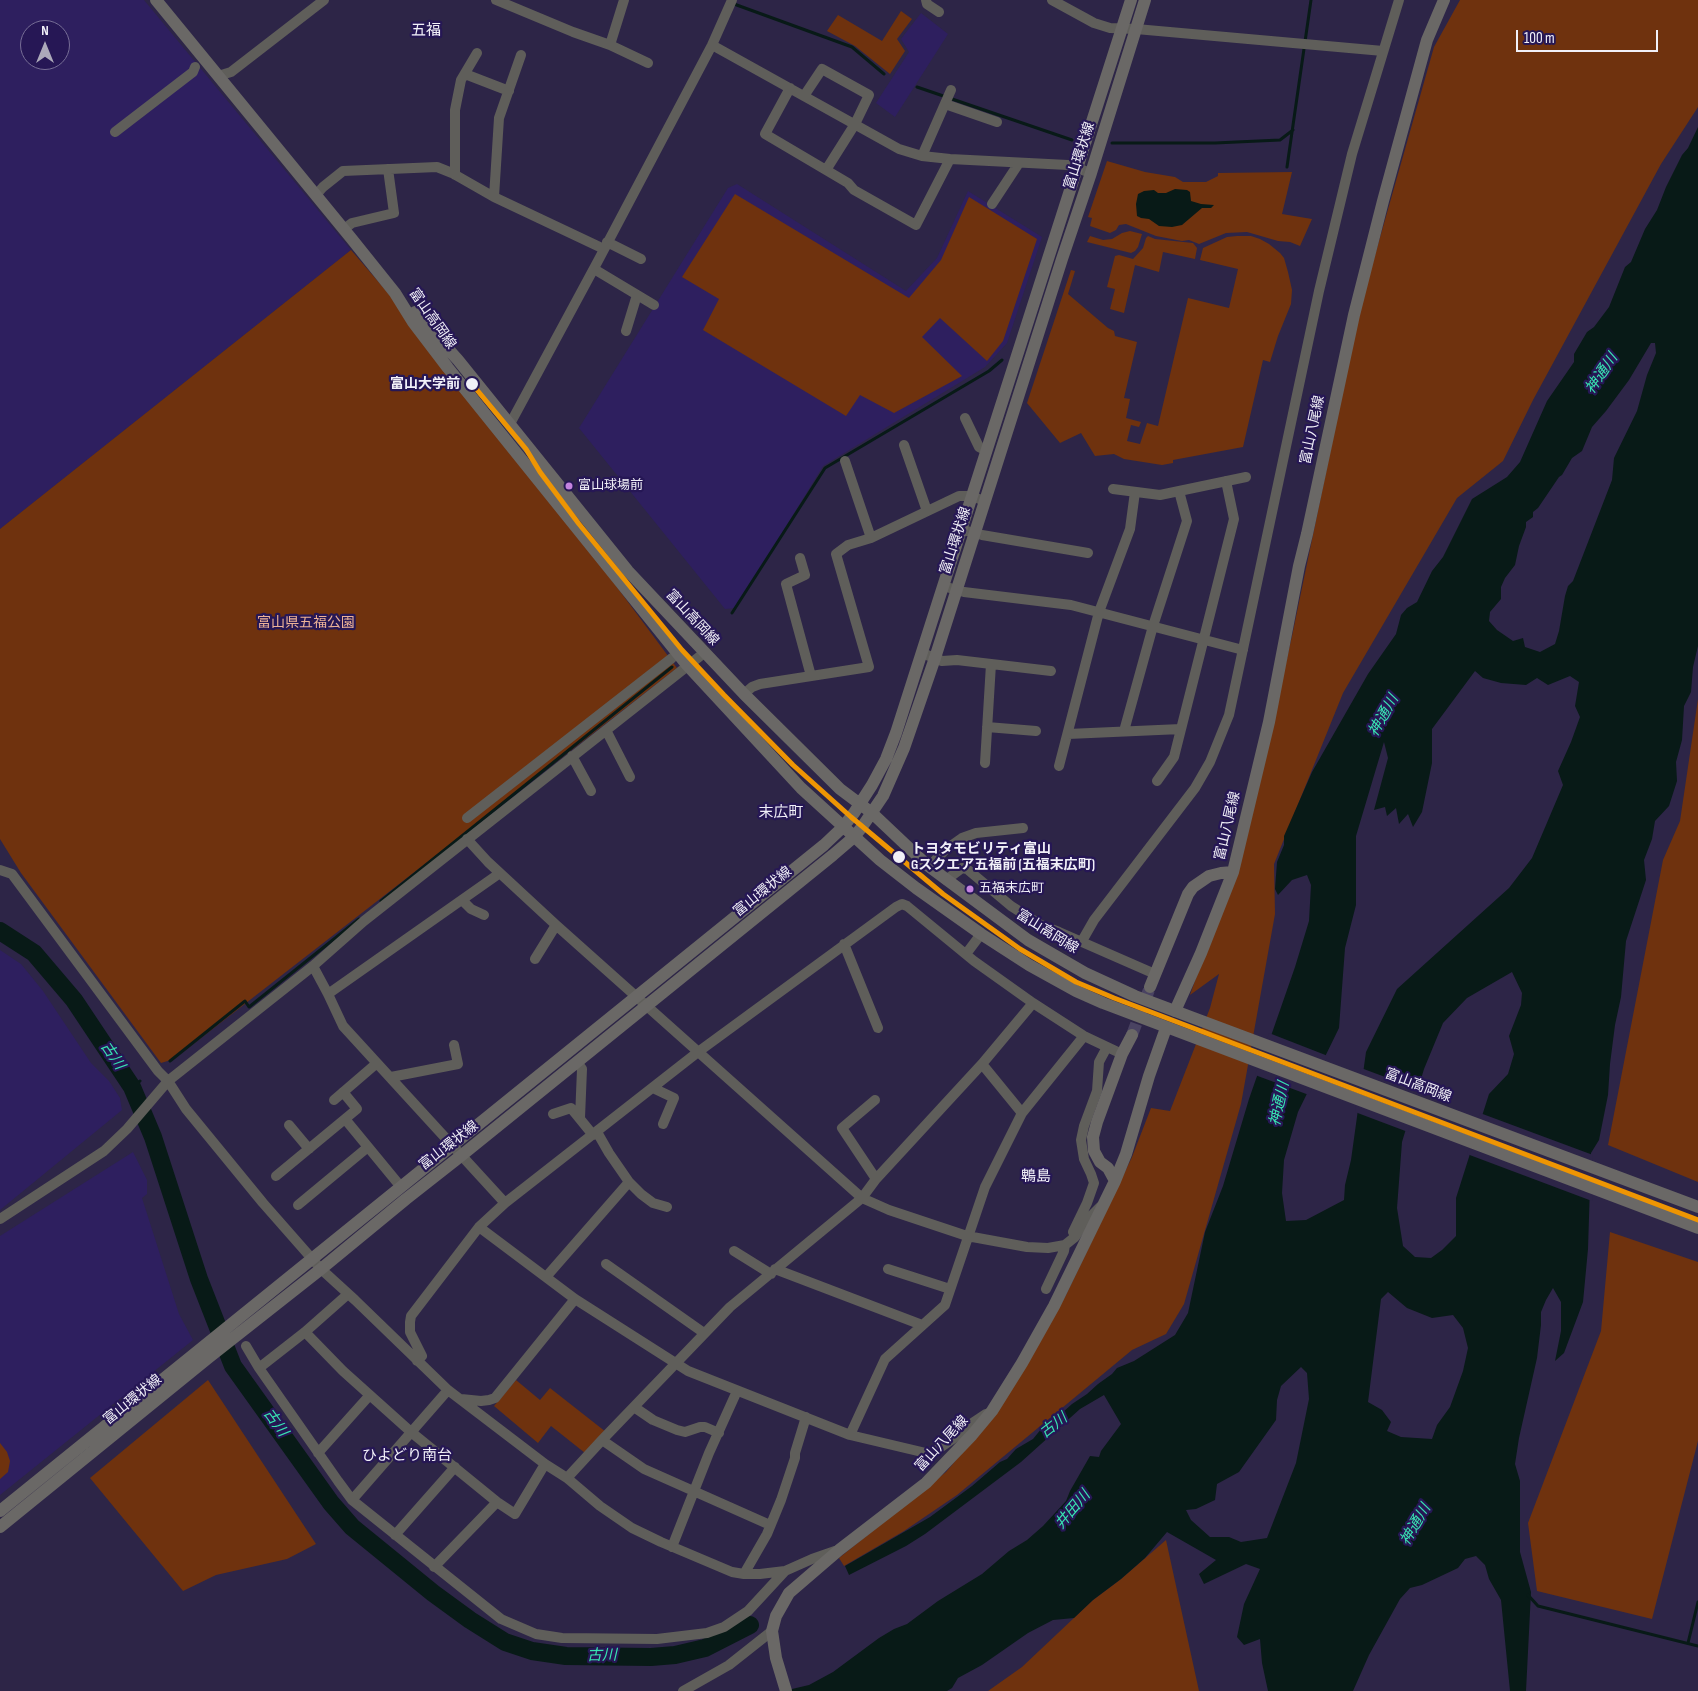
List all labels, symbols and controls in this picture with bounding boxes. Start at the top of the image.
north arrow [20,20,70,70]
scale bar [1518,20,1660,52]
text: N [41,22,49,39]
district label: 五福 [411,22,441,40]
text: 100 m [1524,29,1555,48]
street label: 富山環状線 [1061,120,1099,192]
street label: 富山高岡線 [405,286,459,352]
water label: 神通川 [1582,350,1622,398]
place label: 富山大学前 [390,376,460,392]
marker: 富山大学前 [464,376,480,392]
street label: 富山八尾線 [1298,394,1328,466]
place label: 富山球場前 [578,478,643,494]
marker: 富山球場前 [564,481,574,491]
street label: 富山環状線 [937,505,975,577]
street label: 富山高岡線 [662,587,722,649]
park label: 富山県五福公園 [257,615,355,631]
water label: 神通川 [1365,692,1403,740]
street label: 富山八尾線 [1212,790,1244,862]
district label: 末広町 [759,804,803,822]
place label: トヨタモビリティ富山 Gスクエア五福前 (五福末広町) [911,841,1095,874]
marker: トヨタモビリティ富山 Gスクエア五福前 (五福末広町) [891,849,907,865]
street label: 富山環状線 [731,863,795,921]
place label: 五福末広町 [979,881,1044,897]
marker: 五福末広町 [965,884,975,894]
street label: 富山高岡線 [1013,906,1081,958]
water label: 古川 [96,1039,128,1073]
street label: 富山高岡線 [1382,1066,1454,1106]
water label: 神通川 [1267,1080,1293,1128]
street label: 富山環状線 [416,1118,482,1174]
district label: 鵯島 [1021,1168,1051,1186]
street label: 富山環状線 [101,1371,165,1429]
water label: 古川 [259,1406,291,1440]
water label: 古川 [1037,1410,1071,1442]
street label: 富山八尾線 [912,1413,972,1475]
district label: ひよどり南台 [362,1447,452,1465]
water label: 井田川 [1052,1487,1094,1533]
water label: 神通川 [1397,1501,1435,1549]
water label: 古川 [587,1647,617,1665]

